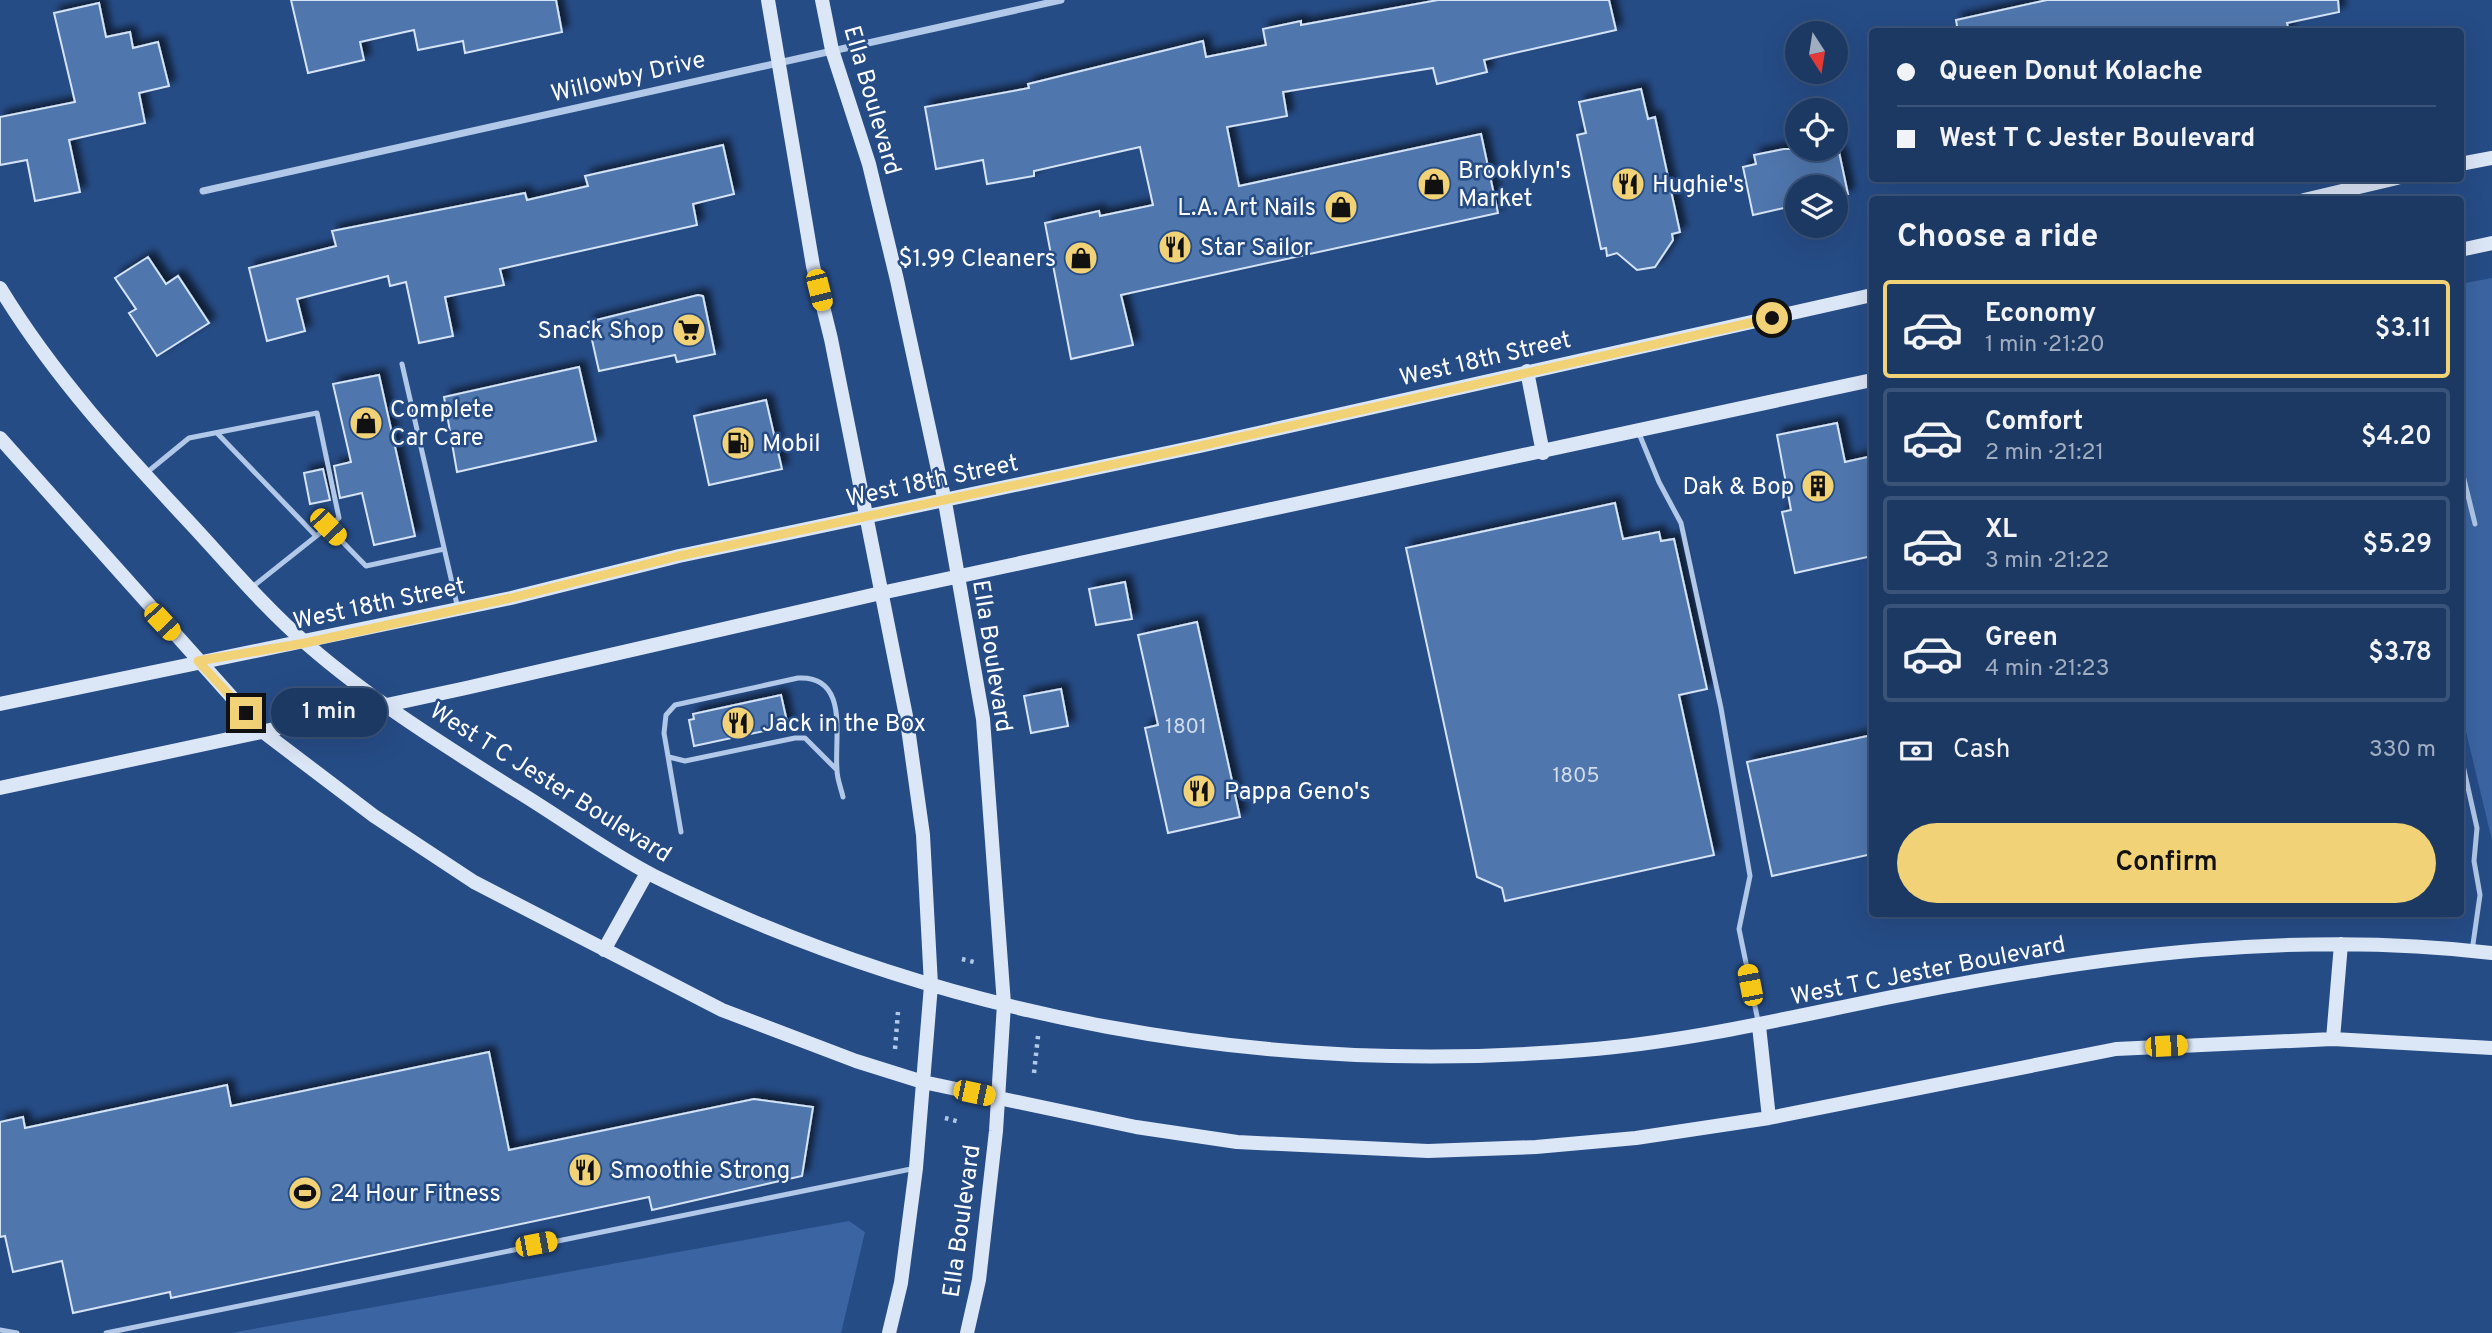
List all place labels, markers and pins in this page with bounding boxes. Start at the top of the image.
place label: Brooklyn's Market [1458,157,1572,215]
shop icon: Brooklyn's Market [1415,165,1453,203]
restaurant icon: Hughie's [1609,165,1647,203]
place label: Hughie's [1652,171,1745,201]
shop icon: L.A. Art Nails [1322,188,1360,226]
place label: L.A. Art Nails [1177,194,1316,224]
restaurant icon: Star Sailor [1156,228,1194,266]
place label: Star Sailor [1200,234,1313,264]
shop icon: $1.99 Cleaners [1062,239,1100,277]
place label: $1.99 Cleaners [898,245,1056,275]
supermarket icon: Snack Shop [670,311,708,349]
place label: Snack Shop [538,317,664,347]
place label: Complete Car Care [390,396,494,454]
shop icon: Complete Car Care [347,404,385,442]
fuel station icon: Mobil [719,424,757,462]
place label: Mobil [762,430,821,460]
building icon: Dak & Bop [1799,467,1837,505]
place label: Dak & Bop [1682,473,1794,503]
restaurant icon: Jack in the Box [719,704,757,742]
place label: Jack in the Box [762,710,926,740]
restaurant icon: Pappa Geno's [1180,772,1218,810]
place label: Pappa Geno's [1224,778,1371,808]
restaurant icon: Smoothie Strong [566,1151,604,1189]
place label: Smoothie Strong [610,1157,790,1187]
sports icon: 24 Hour Fitness [286,1174,324,1212]
place label: 24 Hour Fitness [330,1180,501,1210]

